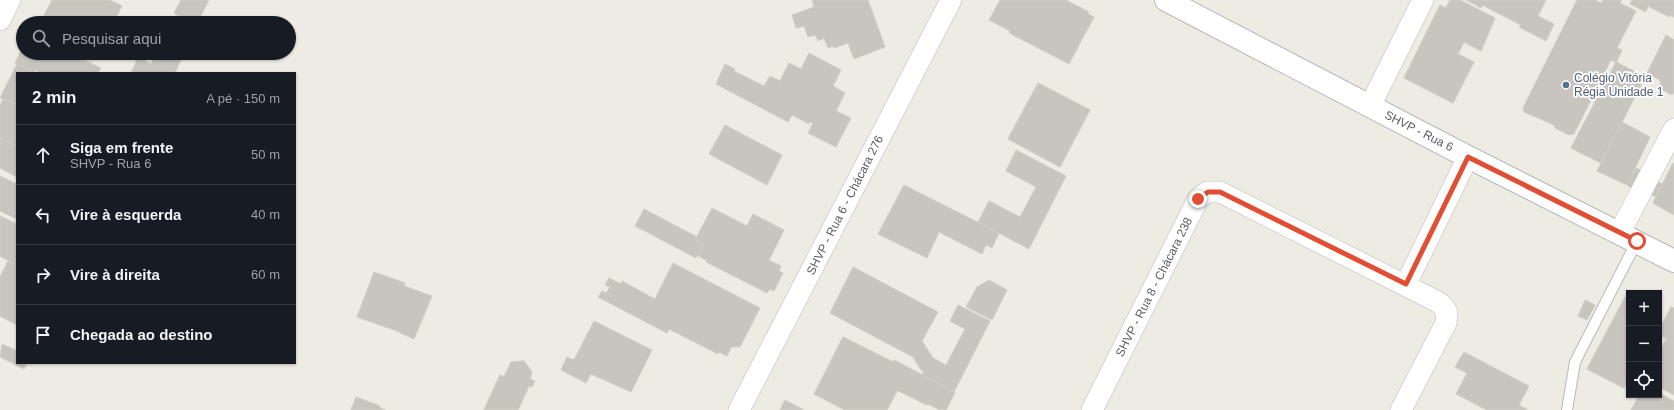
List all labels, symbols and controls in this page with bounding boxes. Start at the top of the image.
search box [16,16,296,60]
icon: search [30,27,52,49]
text: Pesquisar aqui [62,30,161,47]
place label: Colégio Vitória Régia Unidade 1 [1574,71,1664,99]
marker: Colégio Vitória Régia Unidade 1 [1561,80,1571,90]
text: 2 min [32,88,76,107]
text: A pé · 150 m [206,91,280,106]
street label: SHVP - Rua 6 [1382,108,1456,154]
street label: SHVP - Rua 6 - Chácara 276 [804,133,886,277]
text: Siga em frente [70,139,173,156]
icon: ahead [32,144,54,166]
text: 50 m [251,147,280,162]
text: SHVP - Rua 6 [70,156,151,171]
route end [1189,190,1207,208]
icon: left [32,204,54,226]
text: Vire à esquerda [70,206,181,223]
text: 40 m [251,207,280,222]
street label: SHVP - Rua 8 - Chácara 238 [1113,215,1195,359]
route start [1628,232,1646,250]
icon: right [32,264,54,286]
text: Vire à direita [70,266,160,283]
text: 60 m [251,267,280,282]
map controls [1626,290,1662,398]
button: + [1626,290,1662,326]
icon: arrive [32,324,54,346]
text: Chegada ao destino [70,326,213,343]
button: − [1626,326,1662,362]
button: locate [1626,362,1662,398]

